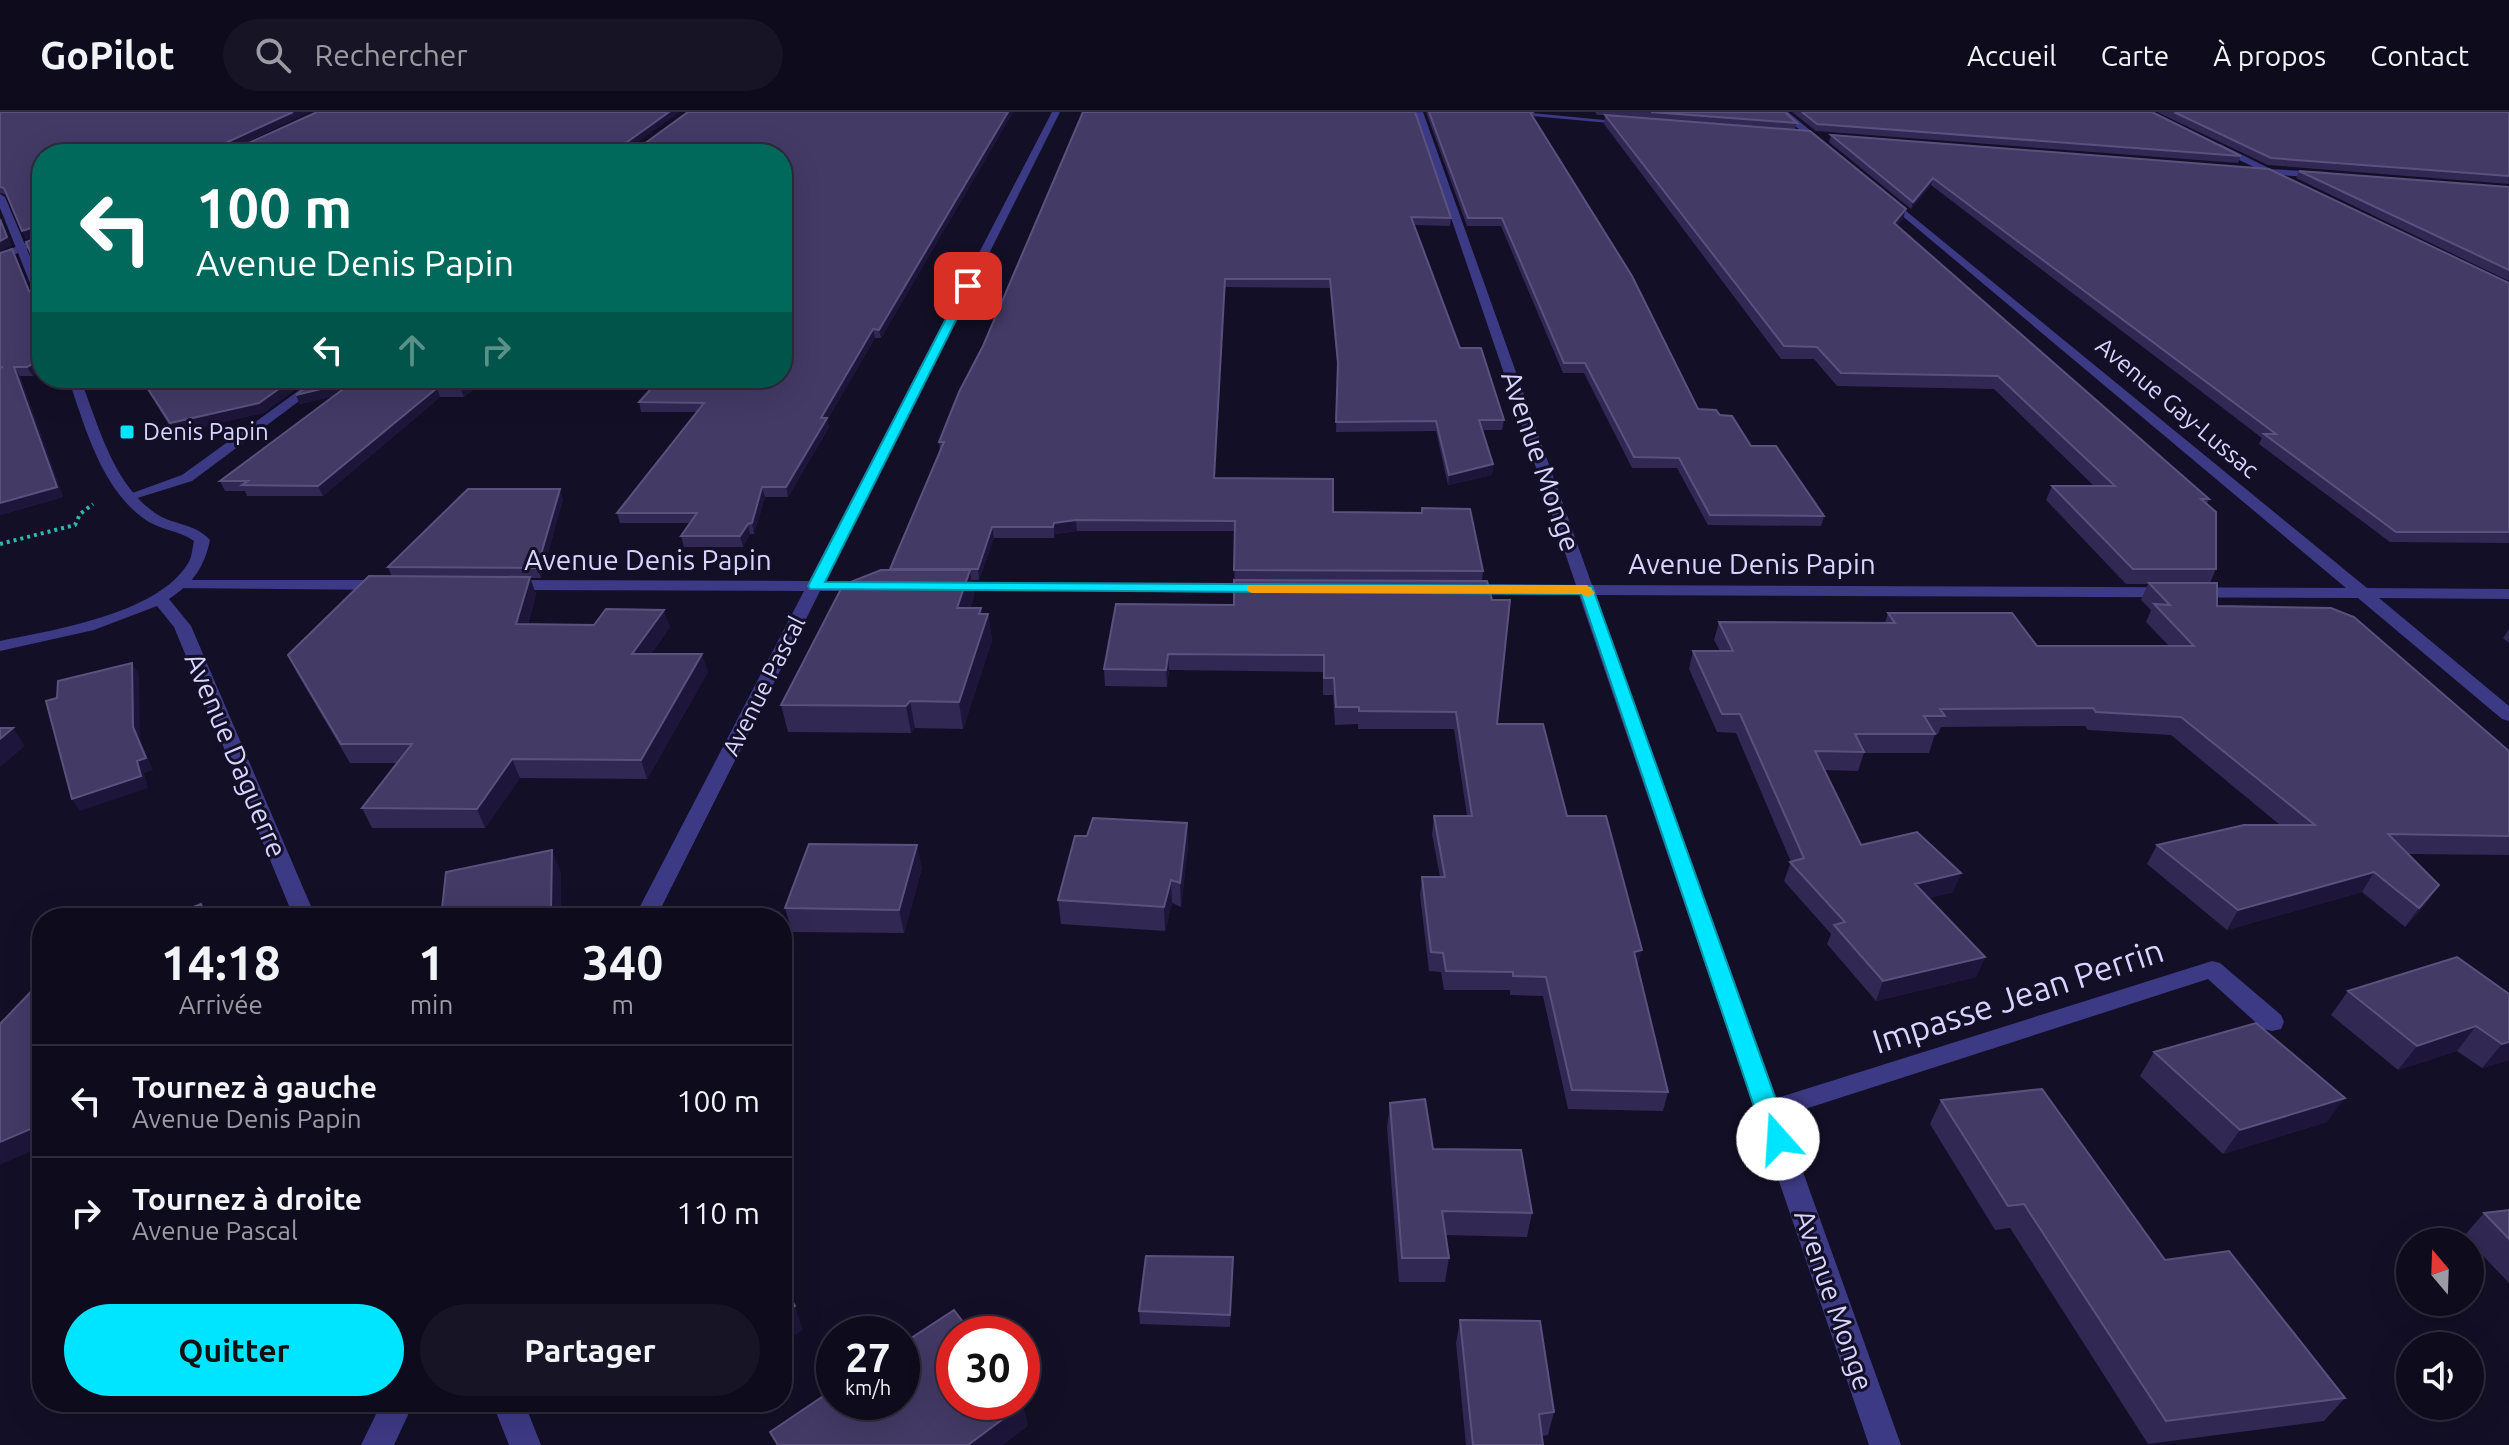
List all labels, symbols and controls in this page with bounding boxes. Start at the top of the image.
search box [223,19,783,91]
icon: search [251,33,295,77]
text: GoPilot [40,34,175,76]
text: Rechercher [315,38,468,72]
text: Accueil [1967,40,2057,71]
text: Carte [2101,40,2169,71]
text: À propos [2213,40,2326,71]
text: Contact [2370,40,2469,71]
icon: left [64,176,168,280]
text: 100 m [196,176,352,239]
text: Avenue Denis Papin [196,242,514,283]
pin [934,252,1002,320]
icon: arrive [946,264,990,308]
icon: left [306,328,350,372]
icon: ahead [390,328,434,372]
icon: right [474,328,518,372]
street label: Avenue Gay-Lussac [2091,332,2264,483]
street label: Avenue Monge [1496,366,1587,555]
place label: Denis Papin [143,418,269,445]
marker: Denis Papin [118,423,136,441]
street label: Avenue Denis Papin [524,544,772,575]
street label: Avenue Denis Papin [1628,548,1876,579]
street label: Avenue Pascal [717,612,810,760]
street label: Avenue Daguerre [179,648,294,862]
street label: Impasse Jean Perrin [1867,930,2168,1060]
text: 14:18 [161,935,281,989]
text: 1 [418,935,445,989]
text: 340 [582,935,663,989]
text: Arrivée [179,990,263,1019]
text: min [410,990,453,1019]
text: m [611,990,634,1019]
text: Tournez à gauche [132,1070,377,1104]
icon: left [64,1079,108,1123]
text: 100 m [676,1084,760,1118]
position arrow [1736,1097,1820,1181]
text: Avenue Denis Papin [132,1104,362,1133]
text: Tournez à droite [132,1182,362,1216]
icon: right [64,1191,108,1235]
text: 110 m [676,1196,760,1230]
street label: Avenue Monge [1789,1205,1880,1394]
text: Avenue Pascal [132,1216,298,1245]
north arrow [2396,1228,2484,1316]
map controls [2396,1228,2484,1420]
button: Quitter [64,1304,404,1396]
button: Partager [420,1304,760,1396]
speed limit sign: 30 [936,1316,1040,1420]
button: sound [2396,1332,2484,1420]
text: 27 [845,1335,891,1380]
text: km/h [845,1376,891,1399]

